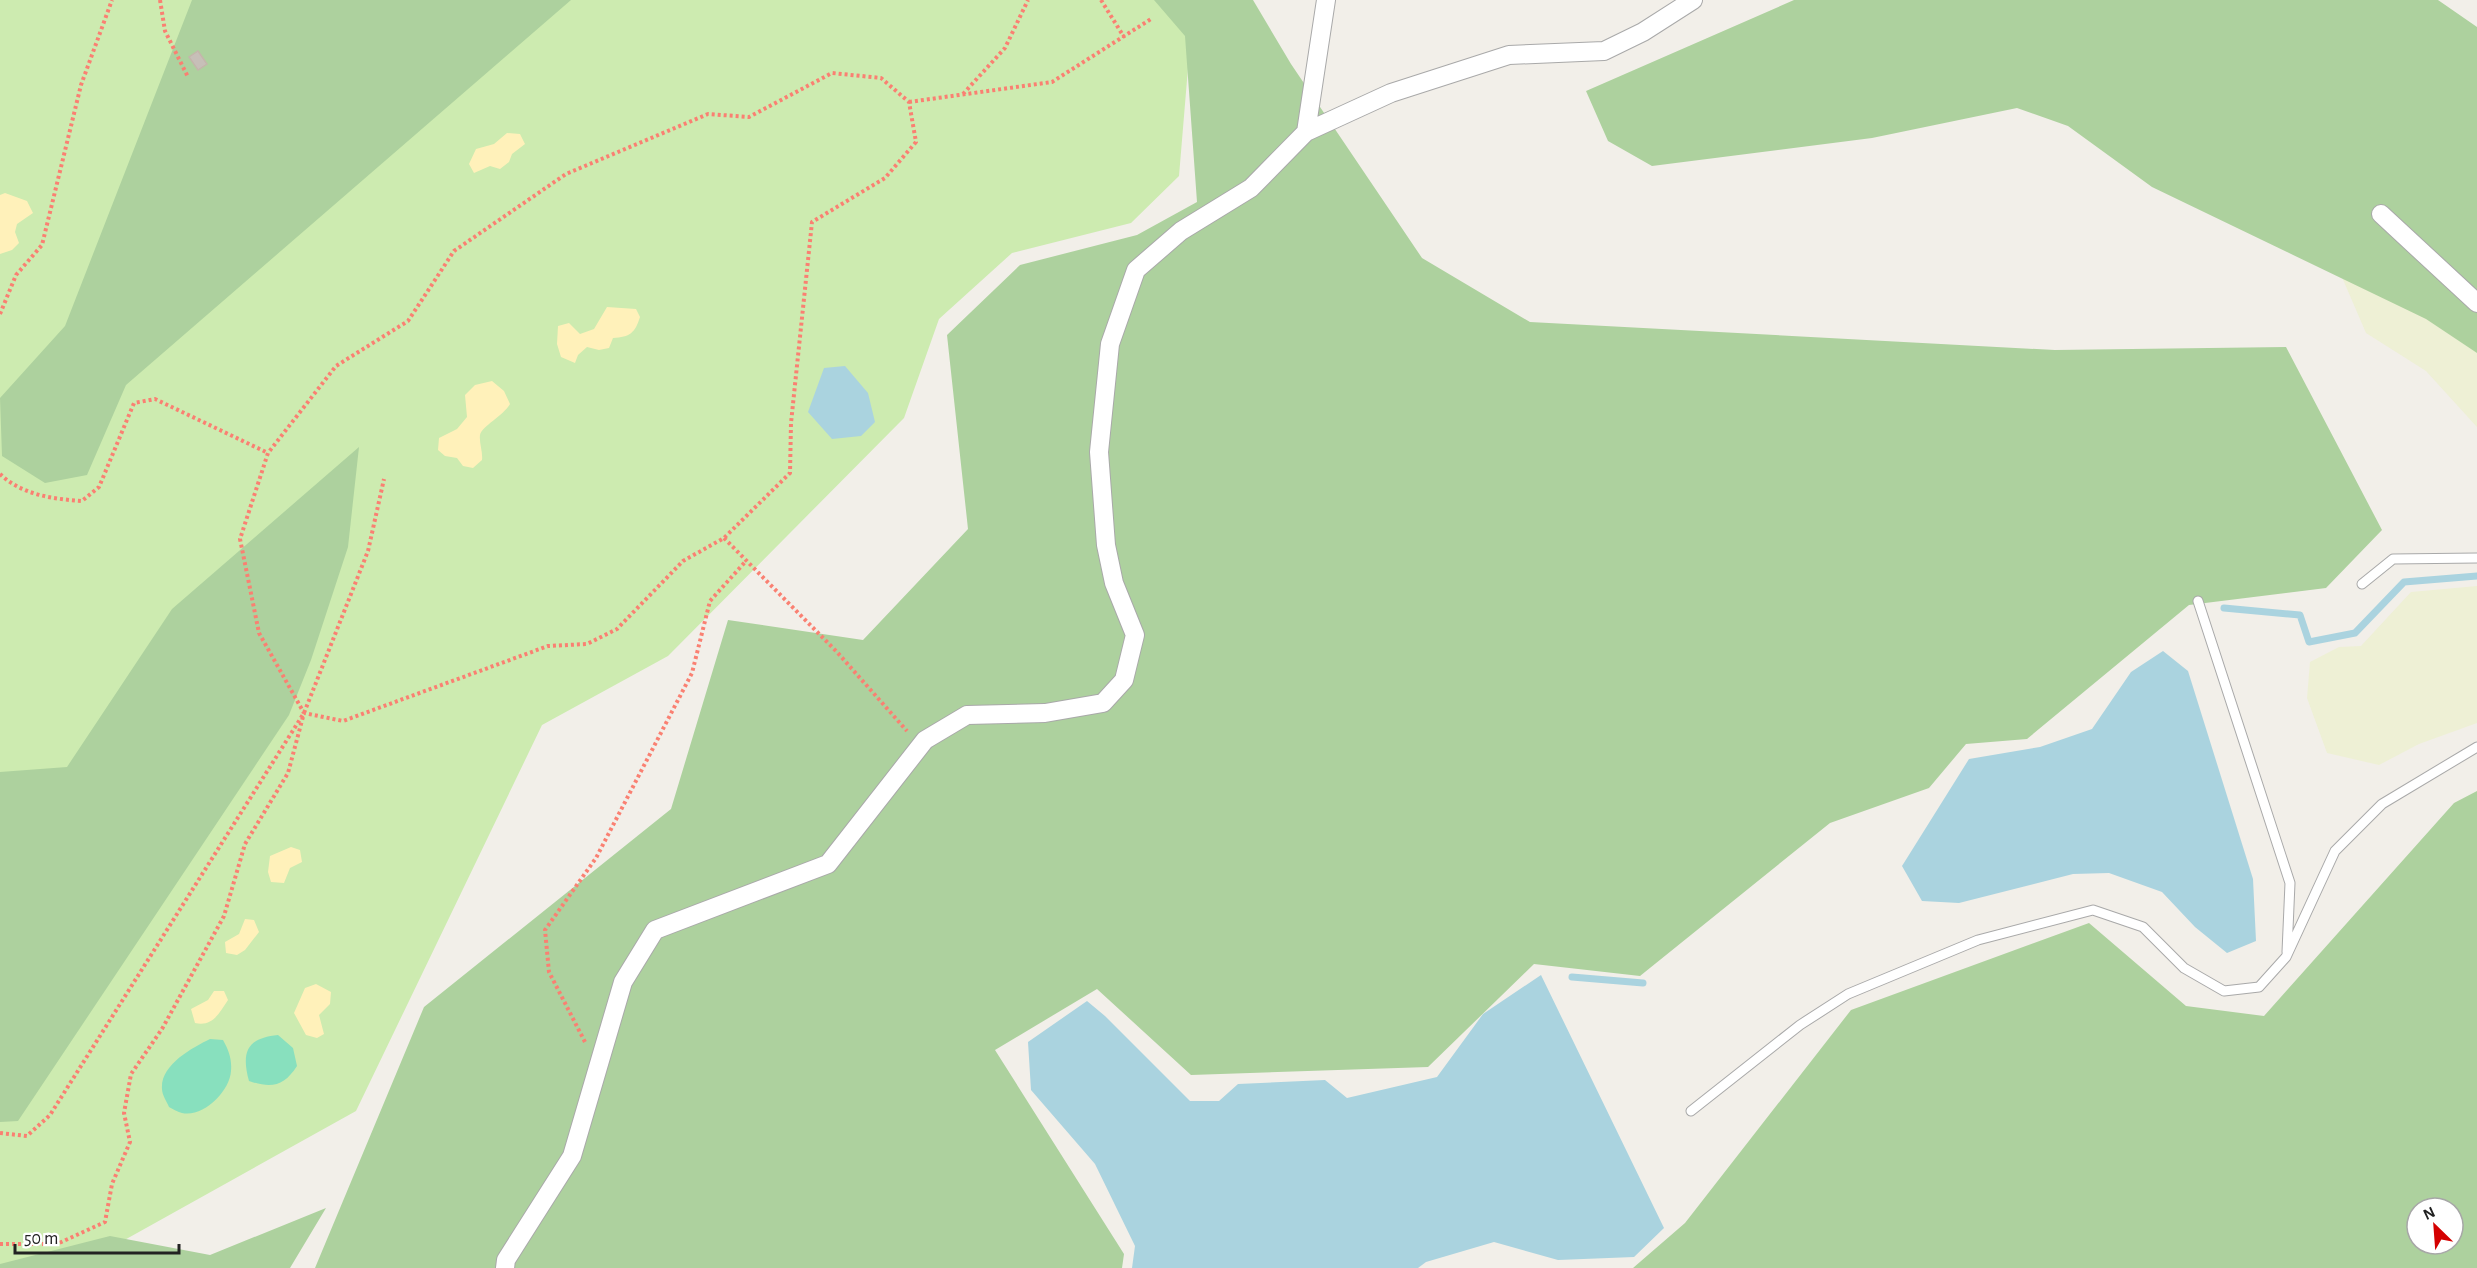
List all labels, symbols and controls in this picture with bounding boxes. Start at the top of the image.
north arrow [2405,1196,2465,1256]
text: N [2421,1204,2438,1223]
scale bar [15,1217,178,1255]
text: 50 m [24,1230,58,1248]

